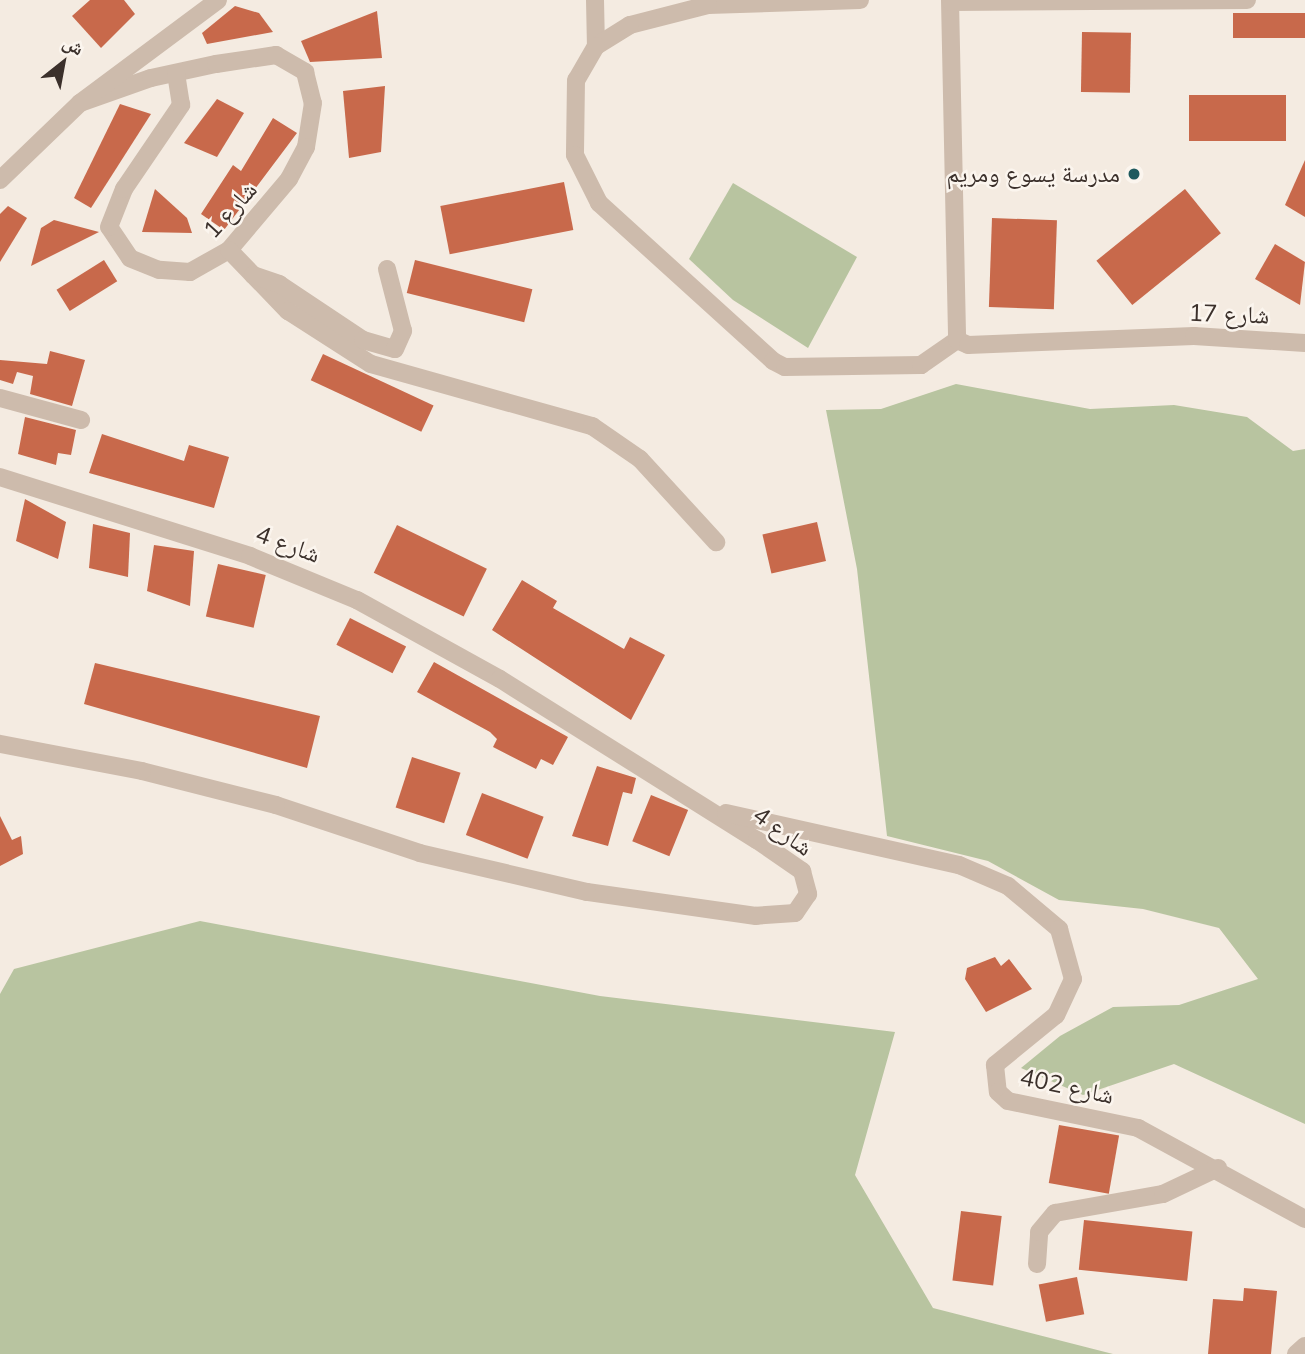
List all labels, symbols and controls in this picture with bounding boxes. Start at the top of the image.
north arrow [28,28,98,98]
text: ش [59,30,89,60]
place label: مدرسة يسوع ومريم [947,160,1120,188]
marker: مدرسة يسوع ومريم [1126,166,1142,182]
street label: شارع 1 [197,176,263,244]
street label: شارع 17 [1188,298,1270,330]
street label: شارع 4 [252,519,324,569]
street label: شارع 4 [748,800,818,862]
street label: شارع 402 [1018,1062,1116,1110]

